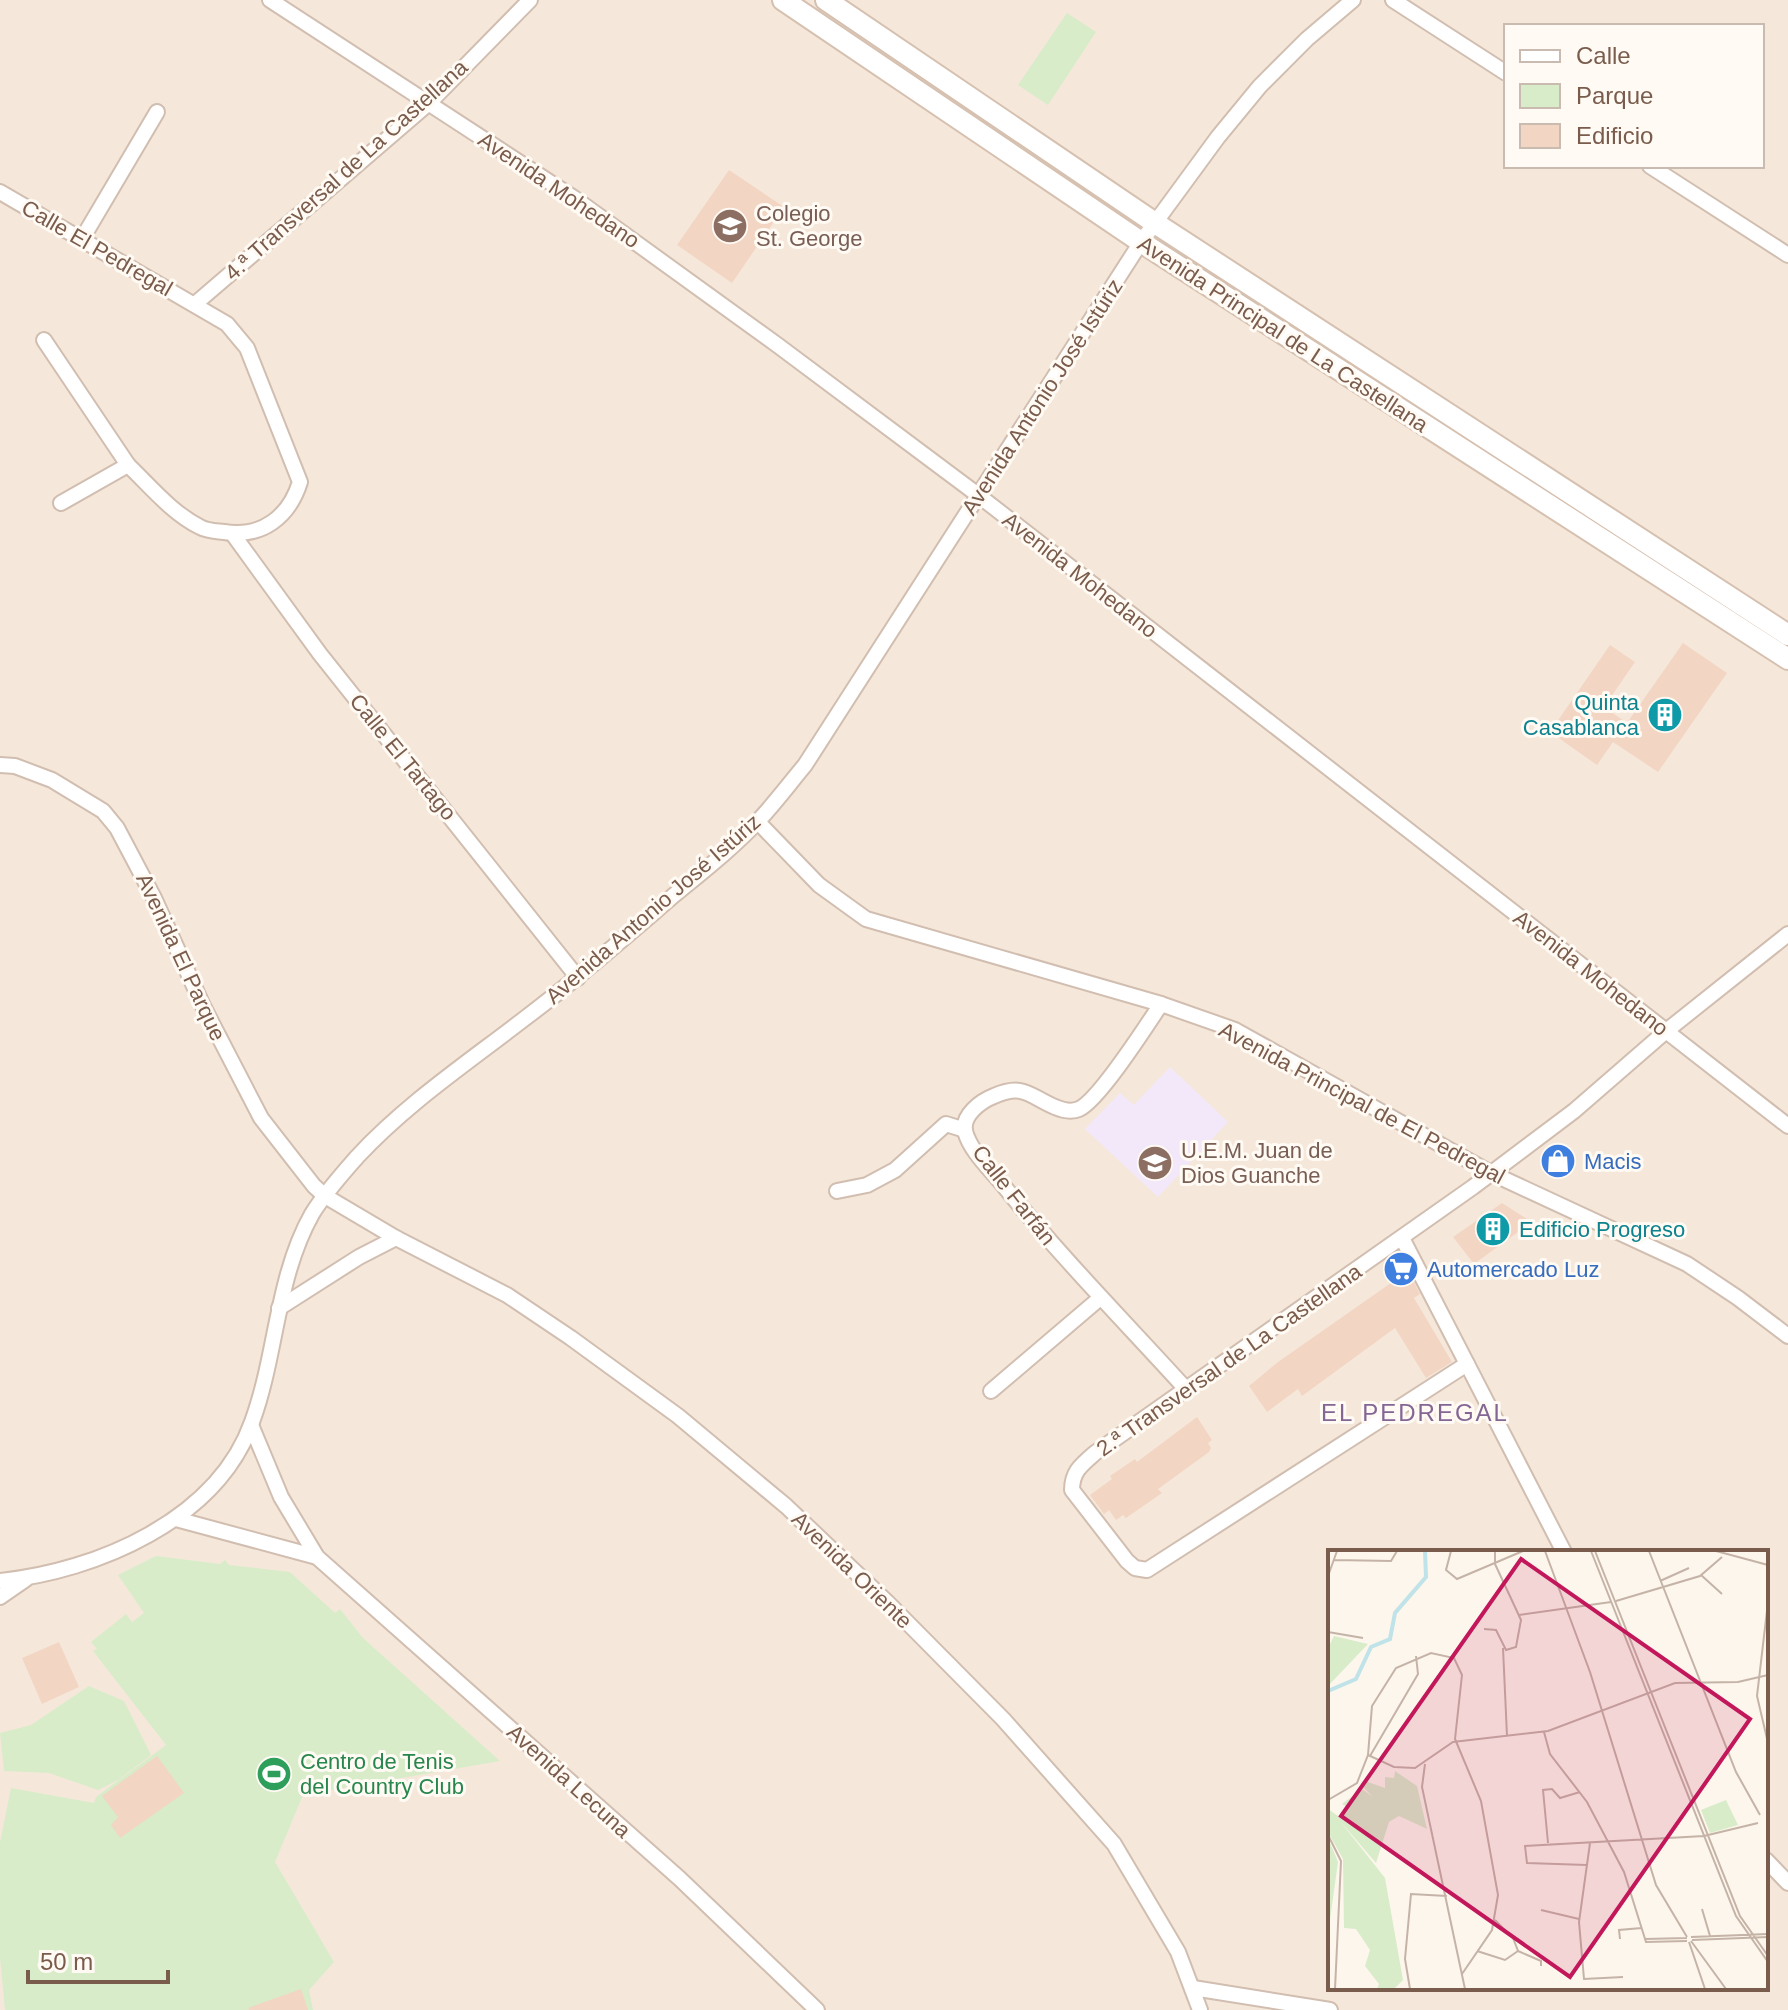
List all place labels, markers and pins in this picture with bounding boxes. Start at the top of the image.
place label: Colegio St. George [756,201,862,251]
school or university icon: Colegio St. George [711,207,749,245]
place label: Quinta Casablanca [1523,690,1640,740]
building icon: Quinta Casablanca [1646,696,1684,734]
place label: U.E.M. Juan de Dios Guanche [1181,1138,1333,1188]
shop icon: Macis [1539,1142,1577,1180]
school or university icon: U.E.M. Juan de Dios Guanche [1136,1144,1174,1182]
place label: Macis [1584,1149,1641,1174]
building icon: Edificio Progreso [1474,1210,1512,1248]
place label: Edificio Progreso [1519,1217,1685,1242]
supermarket icon: Automercado Luz [1382,1250,1420,1288]
place label: Automercado Luz [1427,1257,1599,1282]
place label: Centro de Tenis del Country Club [300,1749,464,1799]
sports icon: Centro de Tenis del Country Club [255,1755,293,1793]

